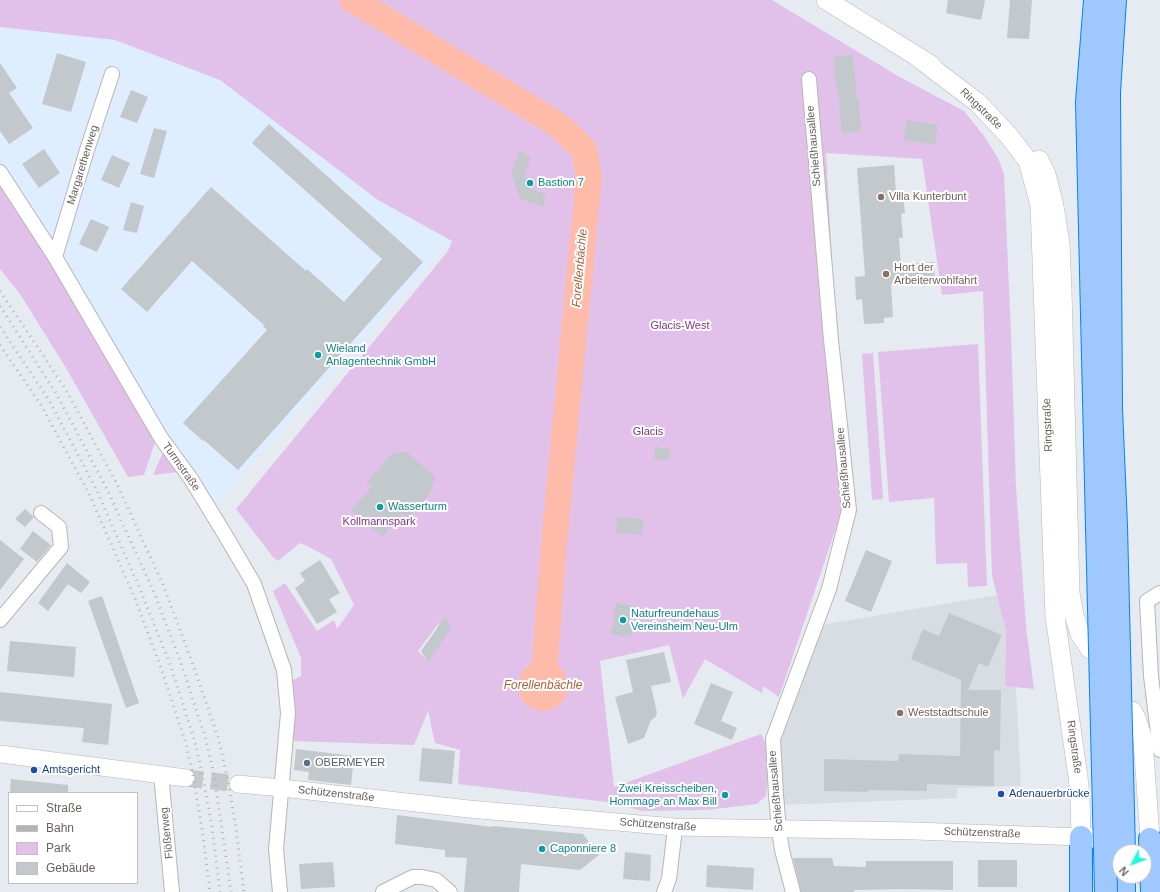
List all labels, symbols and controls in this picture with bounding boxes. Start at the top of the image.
street label: Ringstraße [957,86,1005,132]
street label: Schießhausallee [804,105,824,187]
street label: Margarethenweg [65,124,101,206]
place label: Bastion 7 [538,176,584,190]
marker: Bastion 7 [525,178,535,188]
place label: Villa Kunterbunt [889,190,966,204]
marker: Villa Kunterbunt [876,192,886,202]
water label: Forellenbächle [569,228,591,308]
place label: Hort der Arbeiterwohlfahrt [894,261,977,287]
marker: Hort der Arbeiterwohlfahrt [881,269,891,279]
park label: Glacis-West [650,319,710,333]
place label: Wieland Anlagentechnik GmbH [326,342,436,368]
marker: Wieland Anlagentechnik GmbH [313,350,323,360]
street label: Ringstraße [1040,398,1056,452]
park label: Glacis [633,425,663,439]
street label: Schießhausallee [834,427,854,509]
street label: Turmstraße [159,440,203,494]
place label: Wasserturm [388,500,447,514]
marker: Wasserturm [375,502,385,512]
park label: Kollmannspark [343,515,415,529]
place label: Naturfreundehaus Vereinsheim Neu-Ulm [631,607,738,633]
marker: Naturfreundehaus Vereinsheim Neu-Ulm [618,615,628,625]
water label: Forellenbächle [504,679,582,693]
place label: Weststadtschule [908,706,989,720]
marker: Weststadtschule [895,708,905,718]
street label: Ringstraße [1064,719,1084,775]
street label: Schießhausallee [766,750,786,832]
place label: OBERMEYER [315,756,385,770]
marker: OBERMEYER [302,758,312,768]
place label: Amtsgericht [42,763,100,777]
marker: Amtsgericht [29,765,39,775]
place label: Zwei Kreisscheiben, Hommage an Max Bill [609,782,717,808]
street label: Schützenstraße [297,783,375,805]
place label: Adenauerbrücke [1009,787,1090,801]
marker: Adenauerbrücke [996,789,1006,799]
marker: Zwei Kreisscheiben, Hommage an Max Bill [720,790,730,800]
legend [8,792,138,884]
text: Straße [46,801,82,815]
street label: Flößerweg [158,806,176,860]
street label: Schützenstraße [619,816,697,834]
text: Bahn [46,821,74,835]
street label: Schützenstraße [943,825,1021,841]
text: Park [46,841,71,855]
place label: Caponniere 8 [550,842,616,856]
marker: Caponniere 8 [537,844,547,854]
north arrow [1112,844,1152,884]
text: Gebäude [46,861,95,875]
text: N [1117,864,1131,878]

